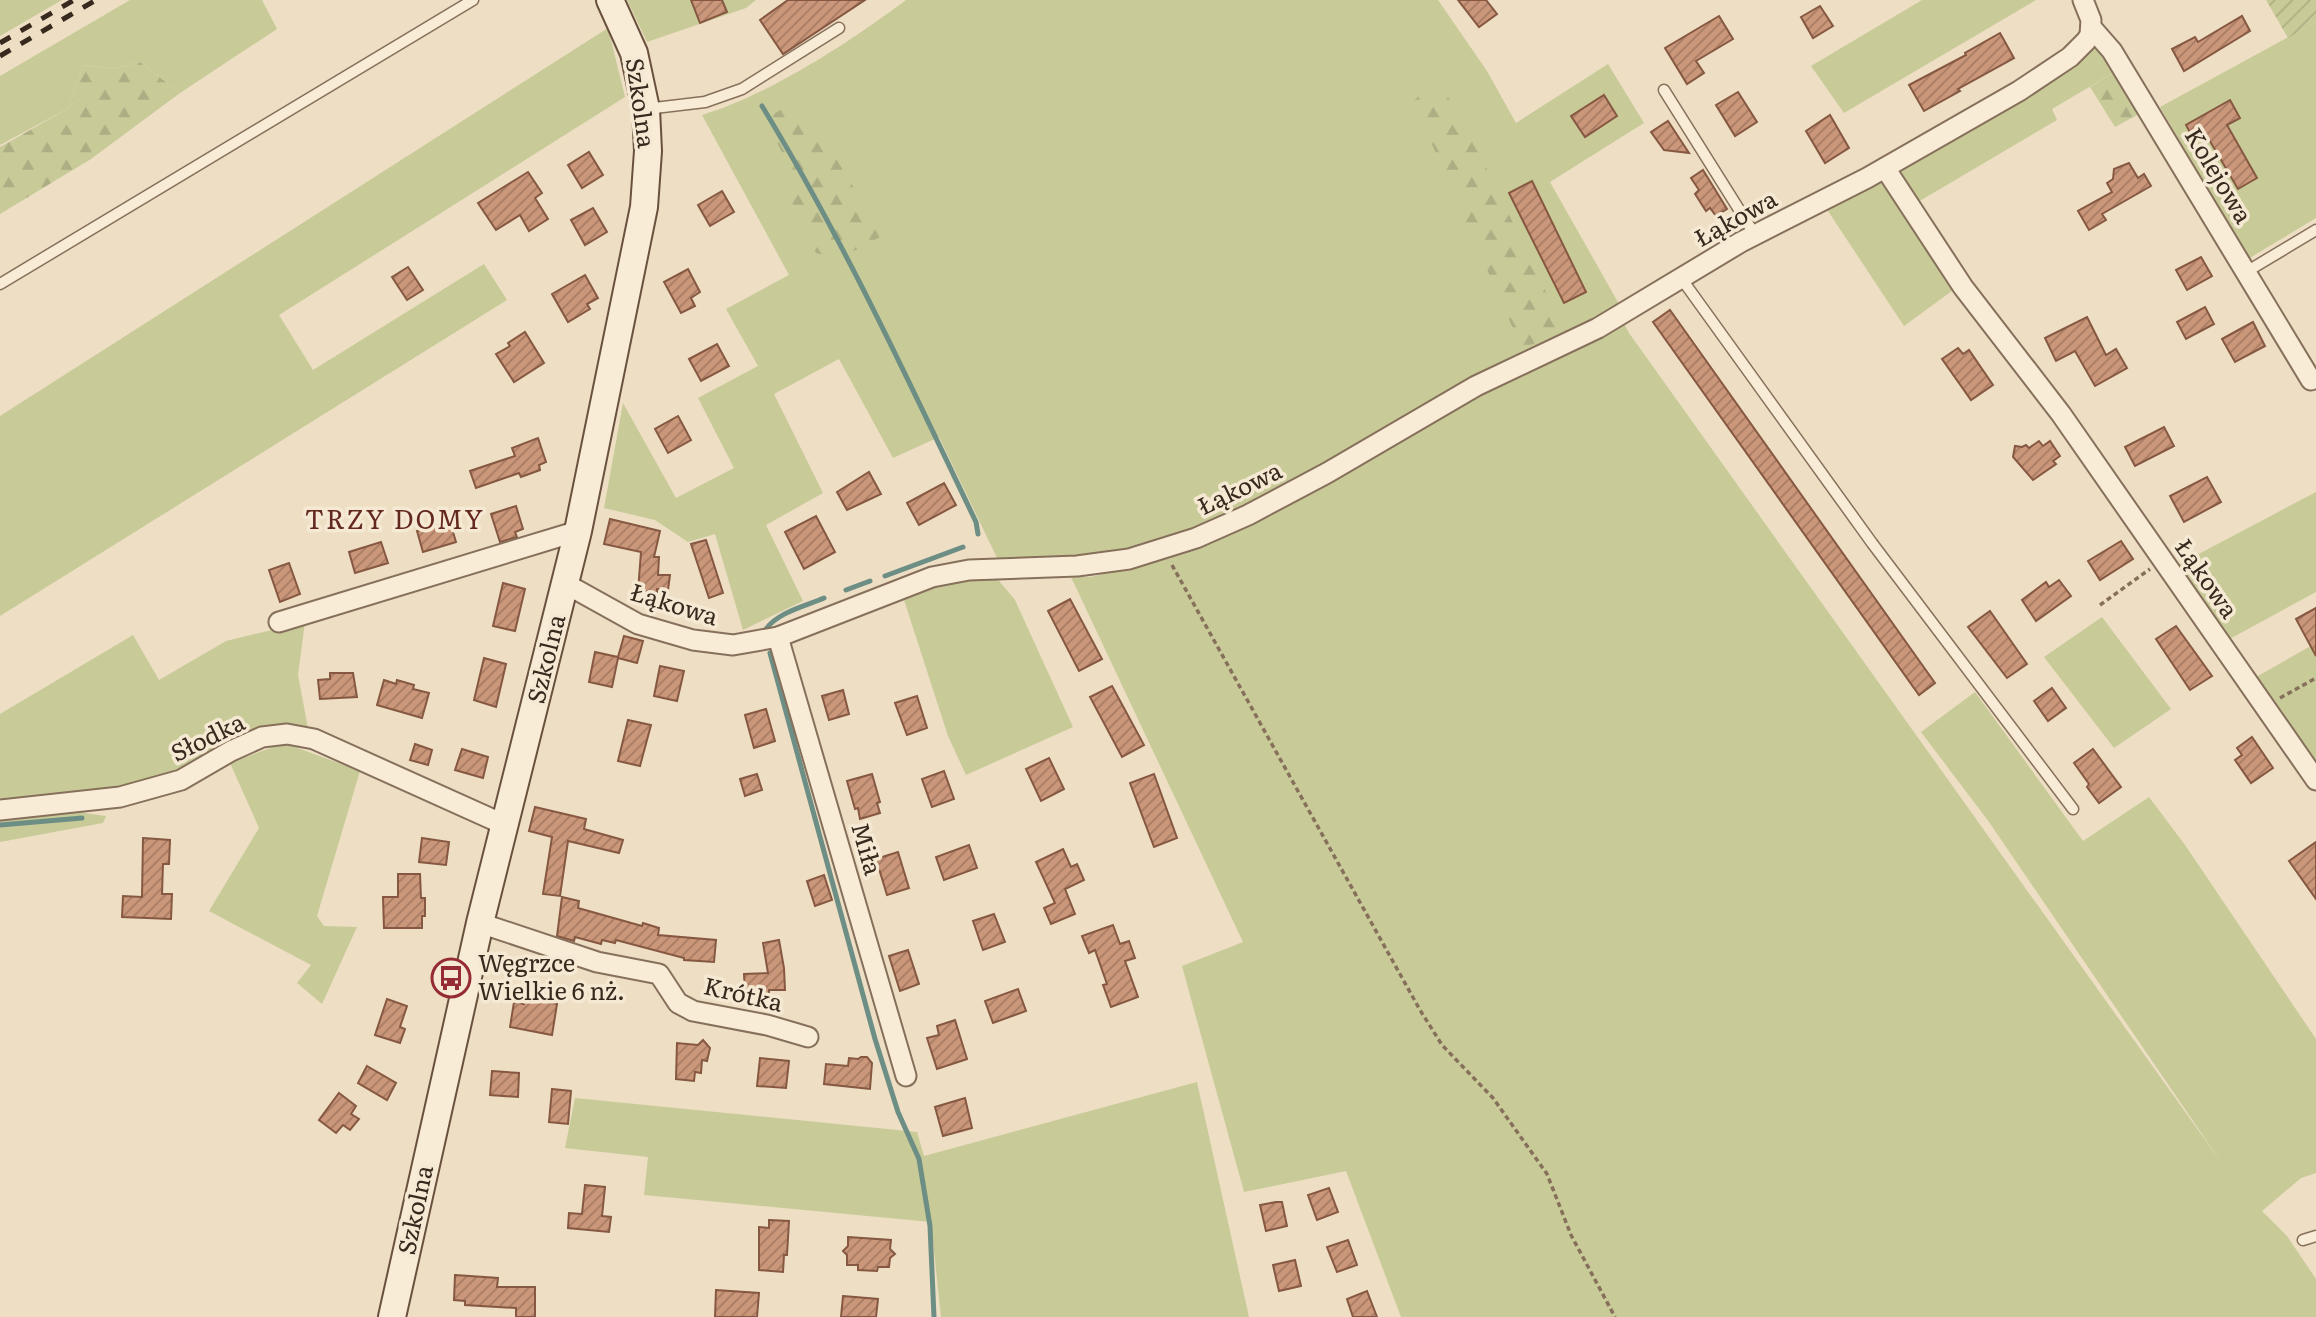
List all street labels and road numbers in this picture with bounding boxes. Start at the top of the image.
street label: Szkolna [619,55,666,150]
street label: Kolejowa [2178,120,2263,229]
street label: Łąkowa [1687,180,1783,254]
street label: Łąkowa [1191,451,1287,522]
street label: Łąkowa [2168,531,2248,624]
street label: Łąkowa [627,573,723,632]
street label: Szkolna [517,610,573,707]
street label: Słodka [164,703,250,769]
street label: Miła [844,818,893,879]
street label: Krótka [701,966,787,1019]
street label: Szkolna [387,1161,440,1258]

